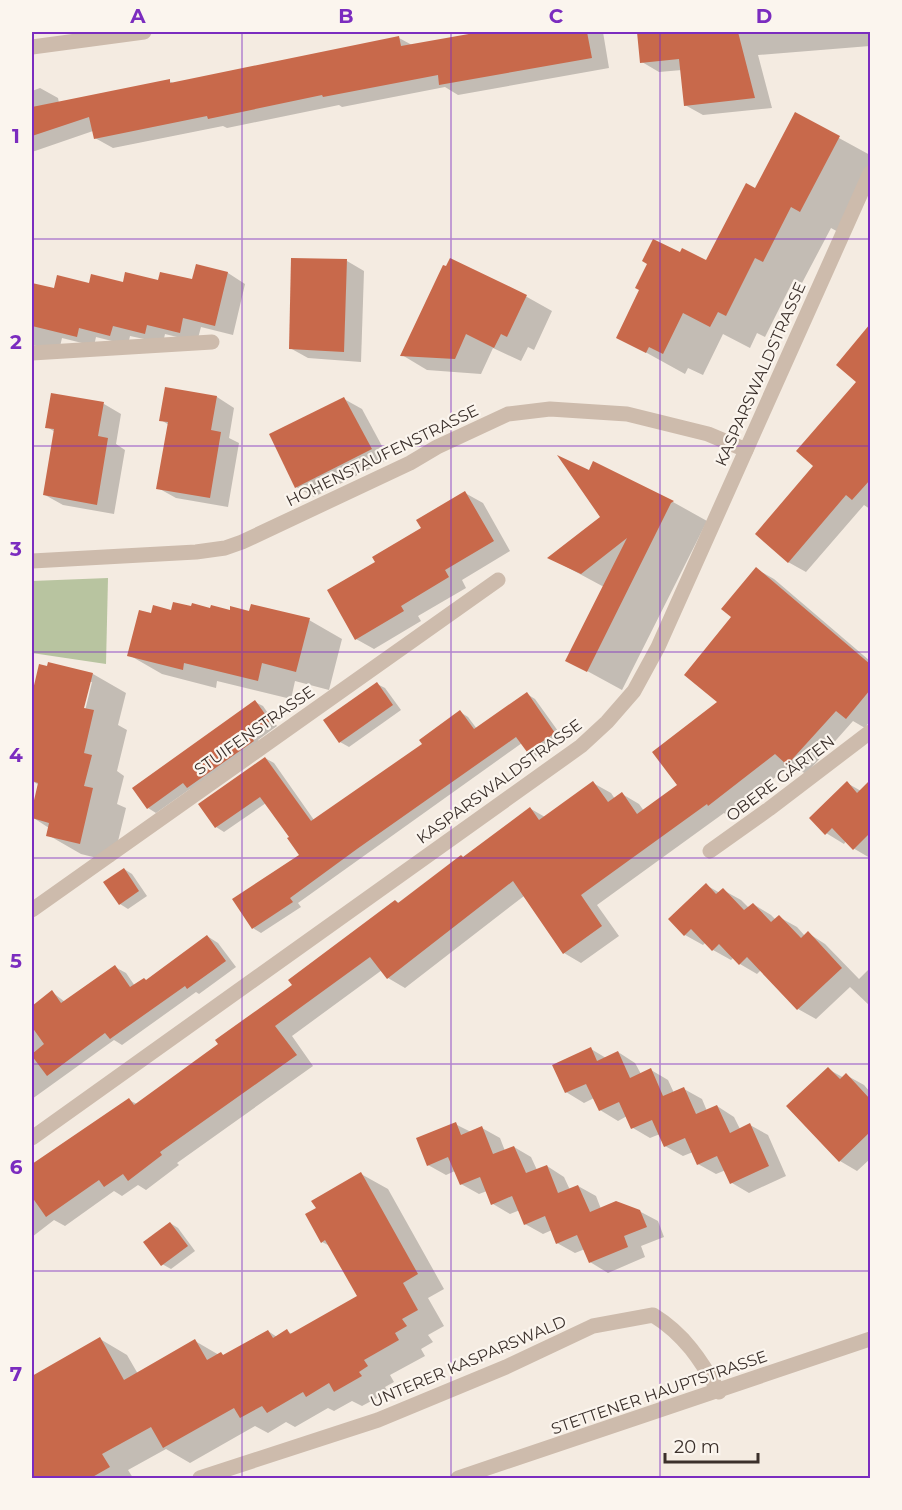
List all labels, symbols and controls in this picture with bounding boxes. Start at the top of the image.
text: A [129,4,146,28]
text: B [338,4,354,28]
text: C [549,4,564,28]
text: D [756,4,772,28]
text: 1 [12,124,20,148]
street label: KASPARSWALDSTRASSE [711,279,810,469]
text: 2 [10,330,22,354]
street label: HOHENSTAUFENSTRASSE [283,401,481,510]
text: 3 [9,537,22,561]
street label: STUIFENSTRASSE [191,682,318,779]
street label: KASPARSWALDSTRASSE [413,715,586,848]
street label: OBERE GÄRTEN [722,731,838,825]
text: 4 [9,743,23,767]
text: 5 [10,949,22,973]
text: 6 [10,1155,23,1179]
street label: UNTERER KASPARSWALD [367,1312,569,1411]
street label: STETTENER HAUPTSTRASSE [549,1346,770,1438]
text: 7 [10,1362,22,1386]
scale bar [665,1426,758,1464]
text: 20 m [674,1436,720,1458]

